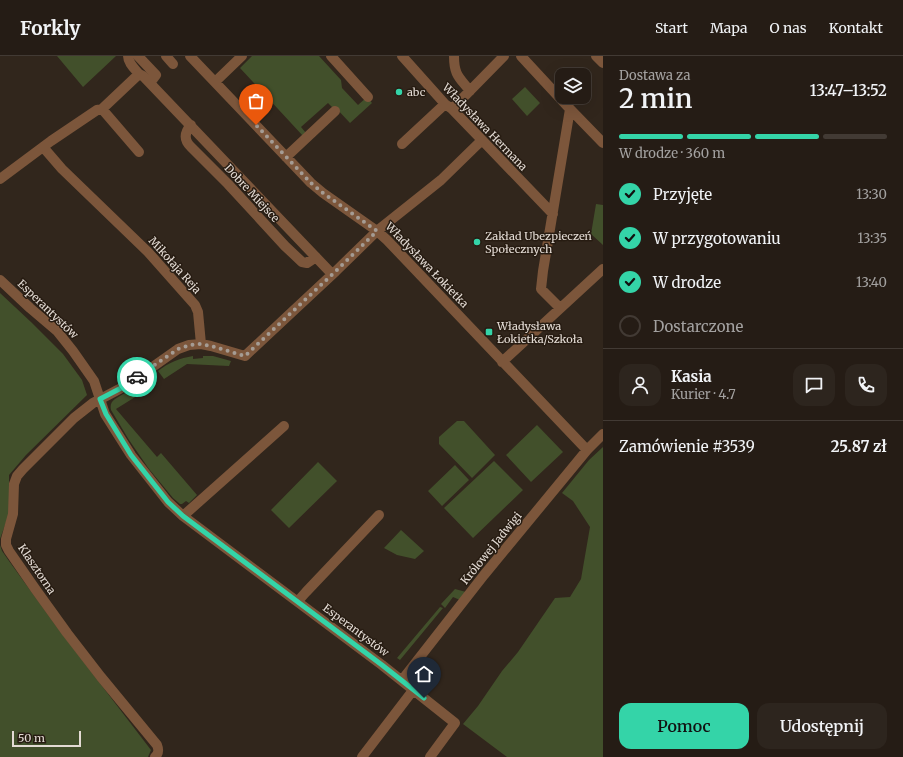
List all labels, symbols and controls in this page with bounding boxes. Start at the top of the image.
text: Forkly [20,16,81,40]
text: Start [655,19,688,37]
text: Mapa [710,19,747,37]
text: O nas [769,19,807,37]
text: Kontakt [829,19,883,37]
text: Dostawa za [619,67,690,84]
map controls [555,68,591,104]
button: layers [555,68,591,104]
street label: Władysława Hermana [439,80,530,174]
text: 13:47–13:52 [810,81,887,100]
text: 2 min [619,82,692,115]
pin [239,84,273,125]
place label: abc [407,85,426,99]
marker: abc [394,87,404,97]
icon: bag [245,90,267,112]
text: W drodze · 360 m [619,145,725,162]
street label: Dobre Miejsce [221,161,283,225]
icon: check [619,183,641,205]
text: Przyjęte [653,185,712,204]
text: 13:30 [856,186,887,203]
street label: Władysława Łokietka [382,219,471,311]
icon: check [619,227,641,249]
place label: Zakład Ubezpieczeń Społecznych [485,229,593,256]
text: W przygotowaniu [653,229,781,248]
text: 13:35 [858,230,887,247]
street label: Mikołaja Reja [146,234,204,296]
marker: Zakład Ubezpieczeń Społecznych [472,237,482,247]
icon: check [619,271,641,293]
text: W drodze [653,273,721,292]
text: 13:40 [856,274,887,291]
street label: Esperantystów [15,277,82,342]
text: Dostarczone [653,317,743,336]
place label: Władysława Łokietka/Szkoła [496,319,583,346]
marker: Władysława Łokietka/Szkoła [484,327,494,337]
courier [117,357,157,397]
button: person [619,364,661,406]
button: chat [793,364,835,406]
button: phone [845,364,887,406]
icon: car [126,366,148,388]
text: Kasia [671,367,712,386]
text: Kurier · 4.7 [671,386,736,403]
text: Zamówienie #3539 [619,437,755,456]
text: 25.87 zł [831,437,887,456]
street label: Królowej Jadwigi [457,509,525,587]
street label: Klasztorna [15,541,59,597]
street label: Esperantystów [320,601,392,660]
pin [407,657,441,698]
icon: home [413,663,435,685]
button: Pomoc [619,703,749,749]
button: Udostępnij [757,703,887,749]
scale bar [12,729,81,748]
text: 50 m [18,731,45,745]

